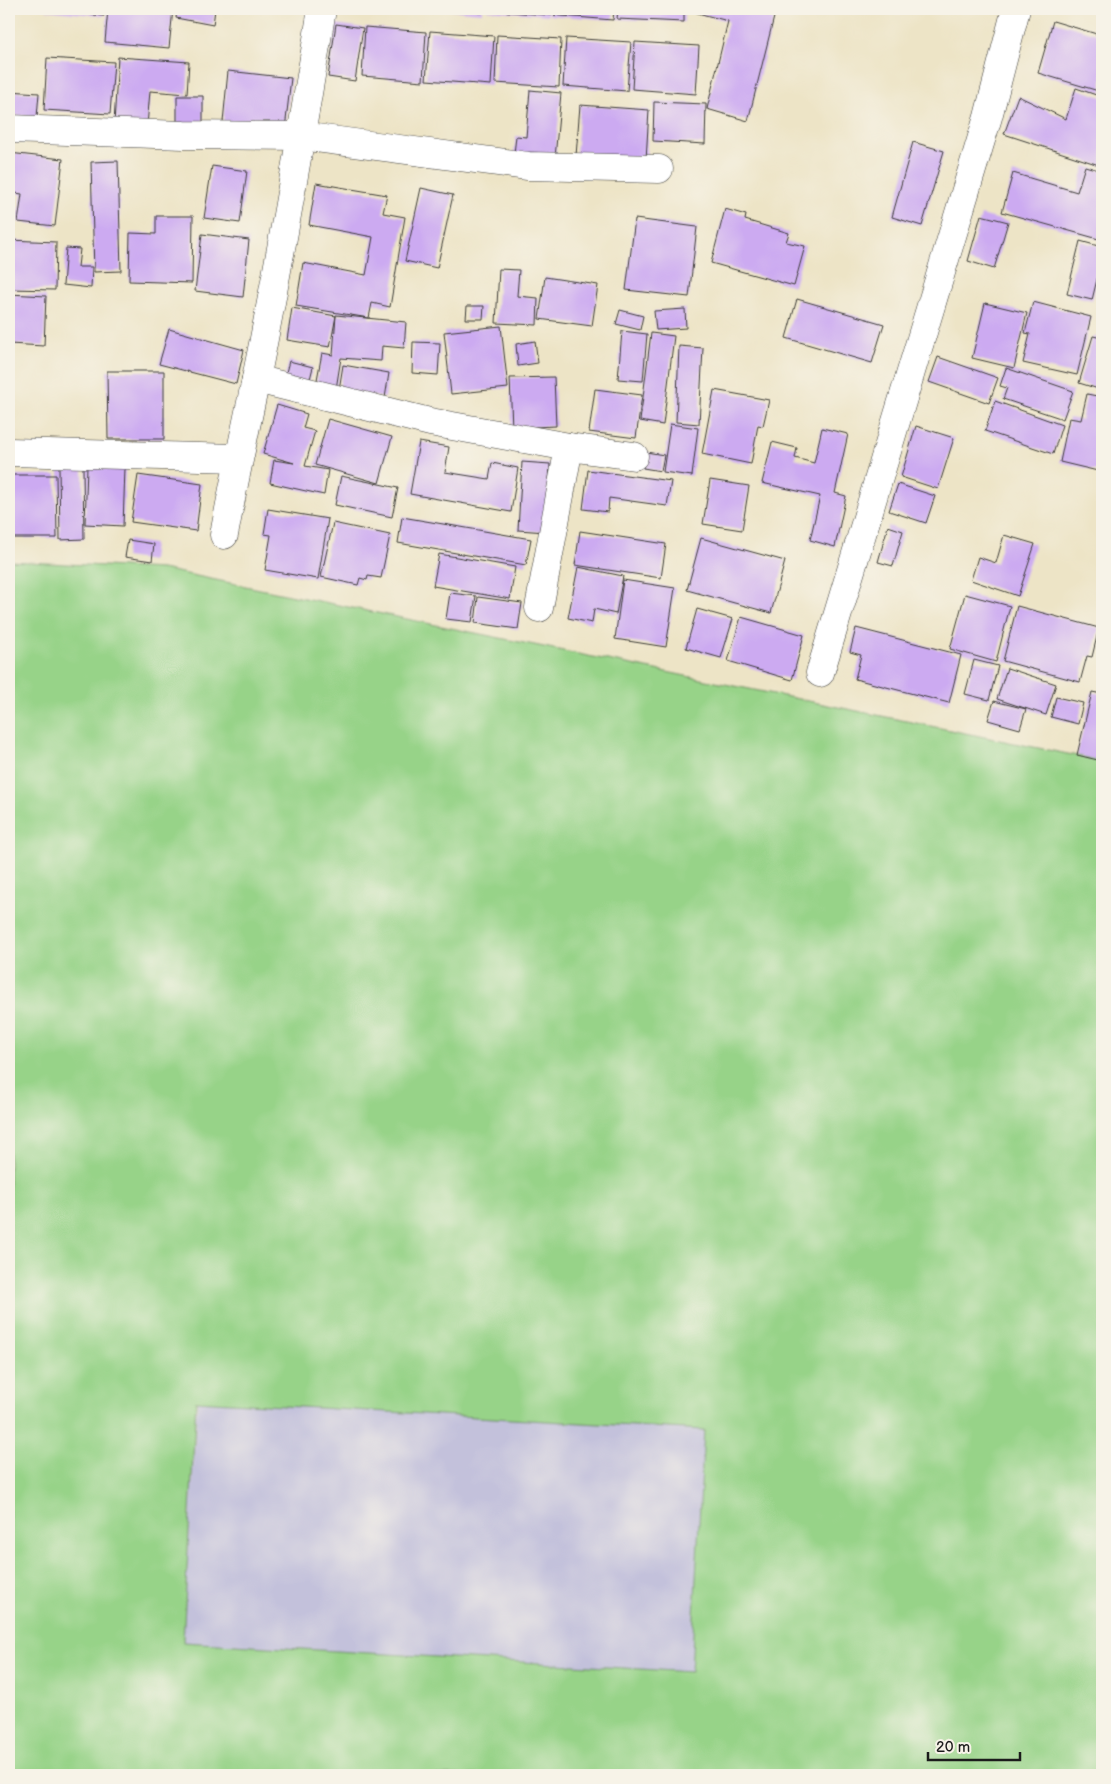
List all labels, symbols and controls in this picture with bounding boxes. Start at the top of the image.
scale bar [928,1729,1021,1761]
text: 20 m [936,1738,970,1757]

